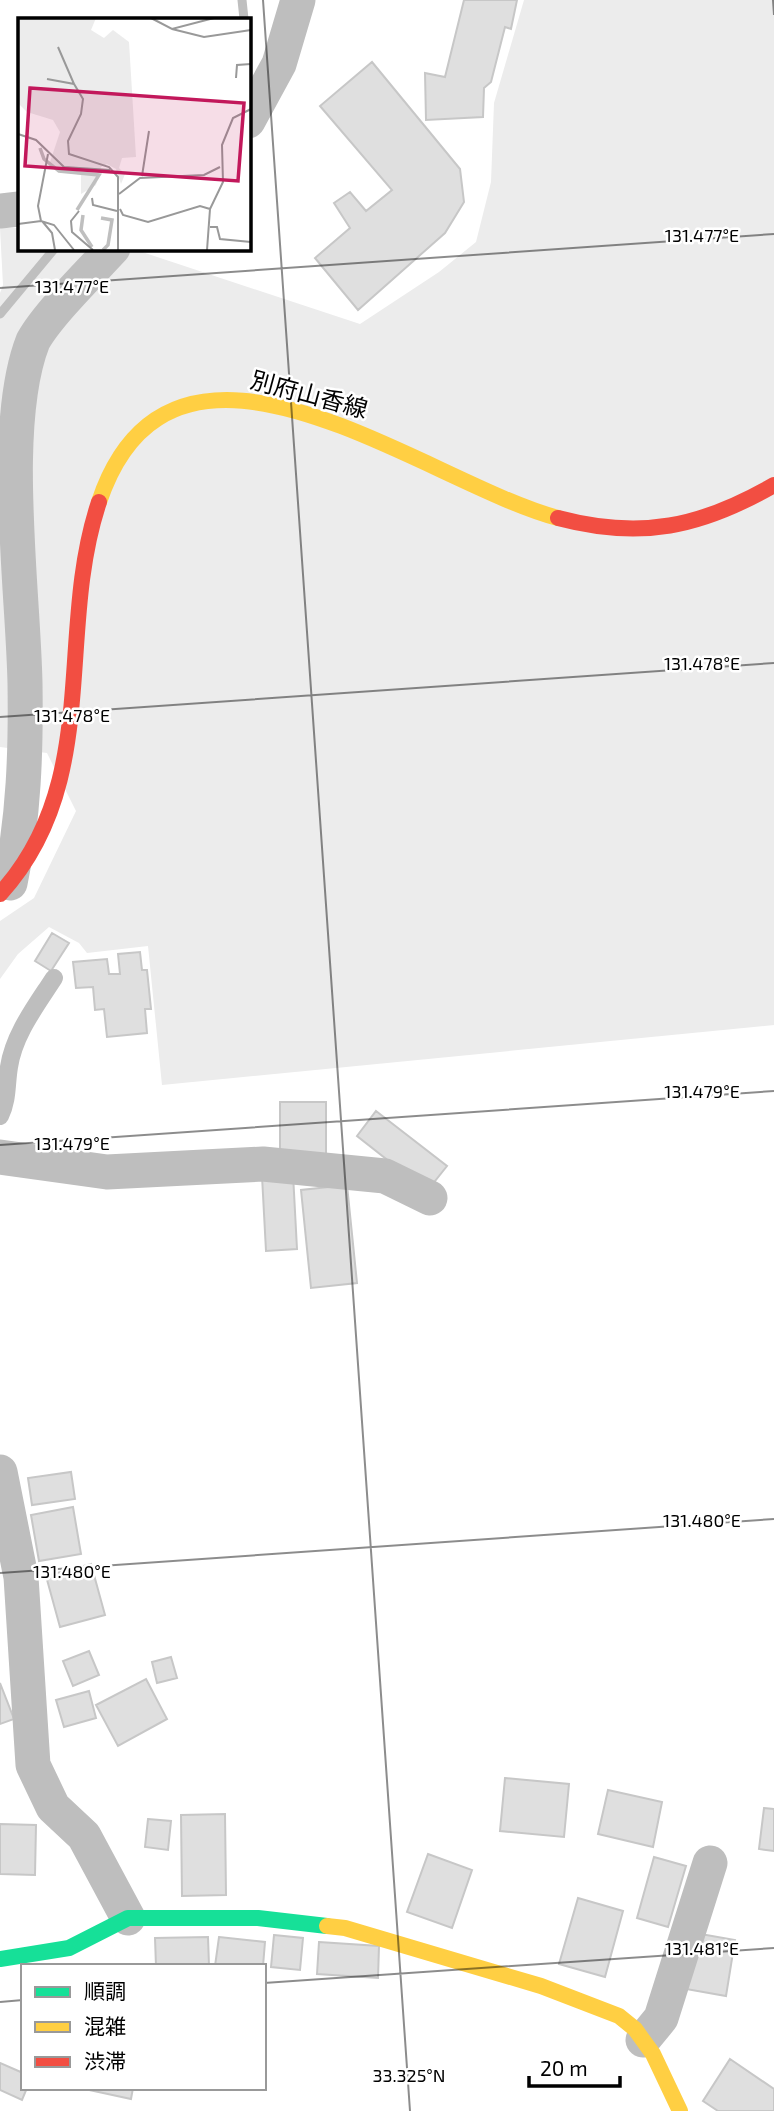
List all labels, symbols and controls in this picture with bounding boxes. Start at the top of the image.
inset map [18,18,250,250]
text: 131.477°E [665,224,739,246]
text: 131.477°E [35,275,109,297]
street label: 別府山香線 [248,364,371,423]
text: 131.478°E [664,652,740,674]
text: 131.478°E [34,704,110,726]
text: 131.479°E [664,1080,740,1102]
text: 131.479°E [34,1132,110,1154]
text: 131.480°E [663,1509,741,1531]
text: 131.480°E [33,1560,111,1582]
text: 131.481°E [665,1937,739,1959]
legend [21,1964,266,2090]
text: 順調 [84,1978,126,2003]
text: 混雑 [84,2013,126,2038]
scale bar [529,2044,620,2088]
text: 渋滞 [84,2048,126,2073]
text: 20 m [540,2055,588,2080]
text: 33.325°N [372,2064,446,2086]

